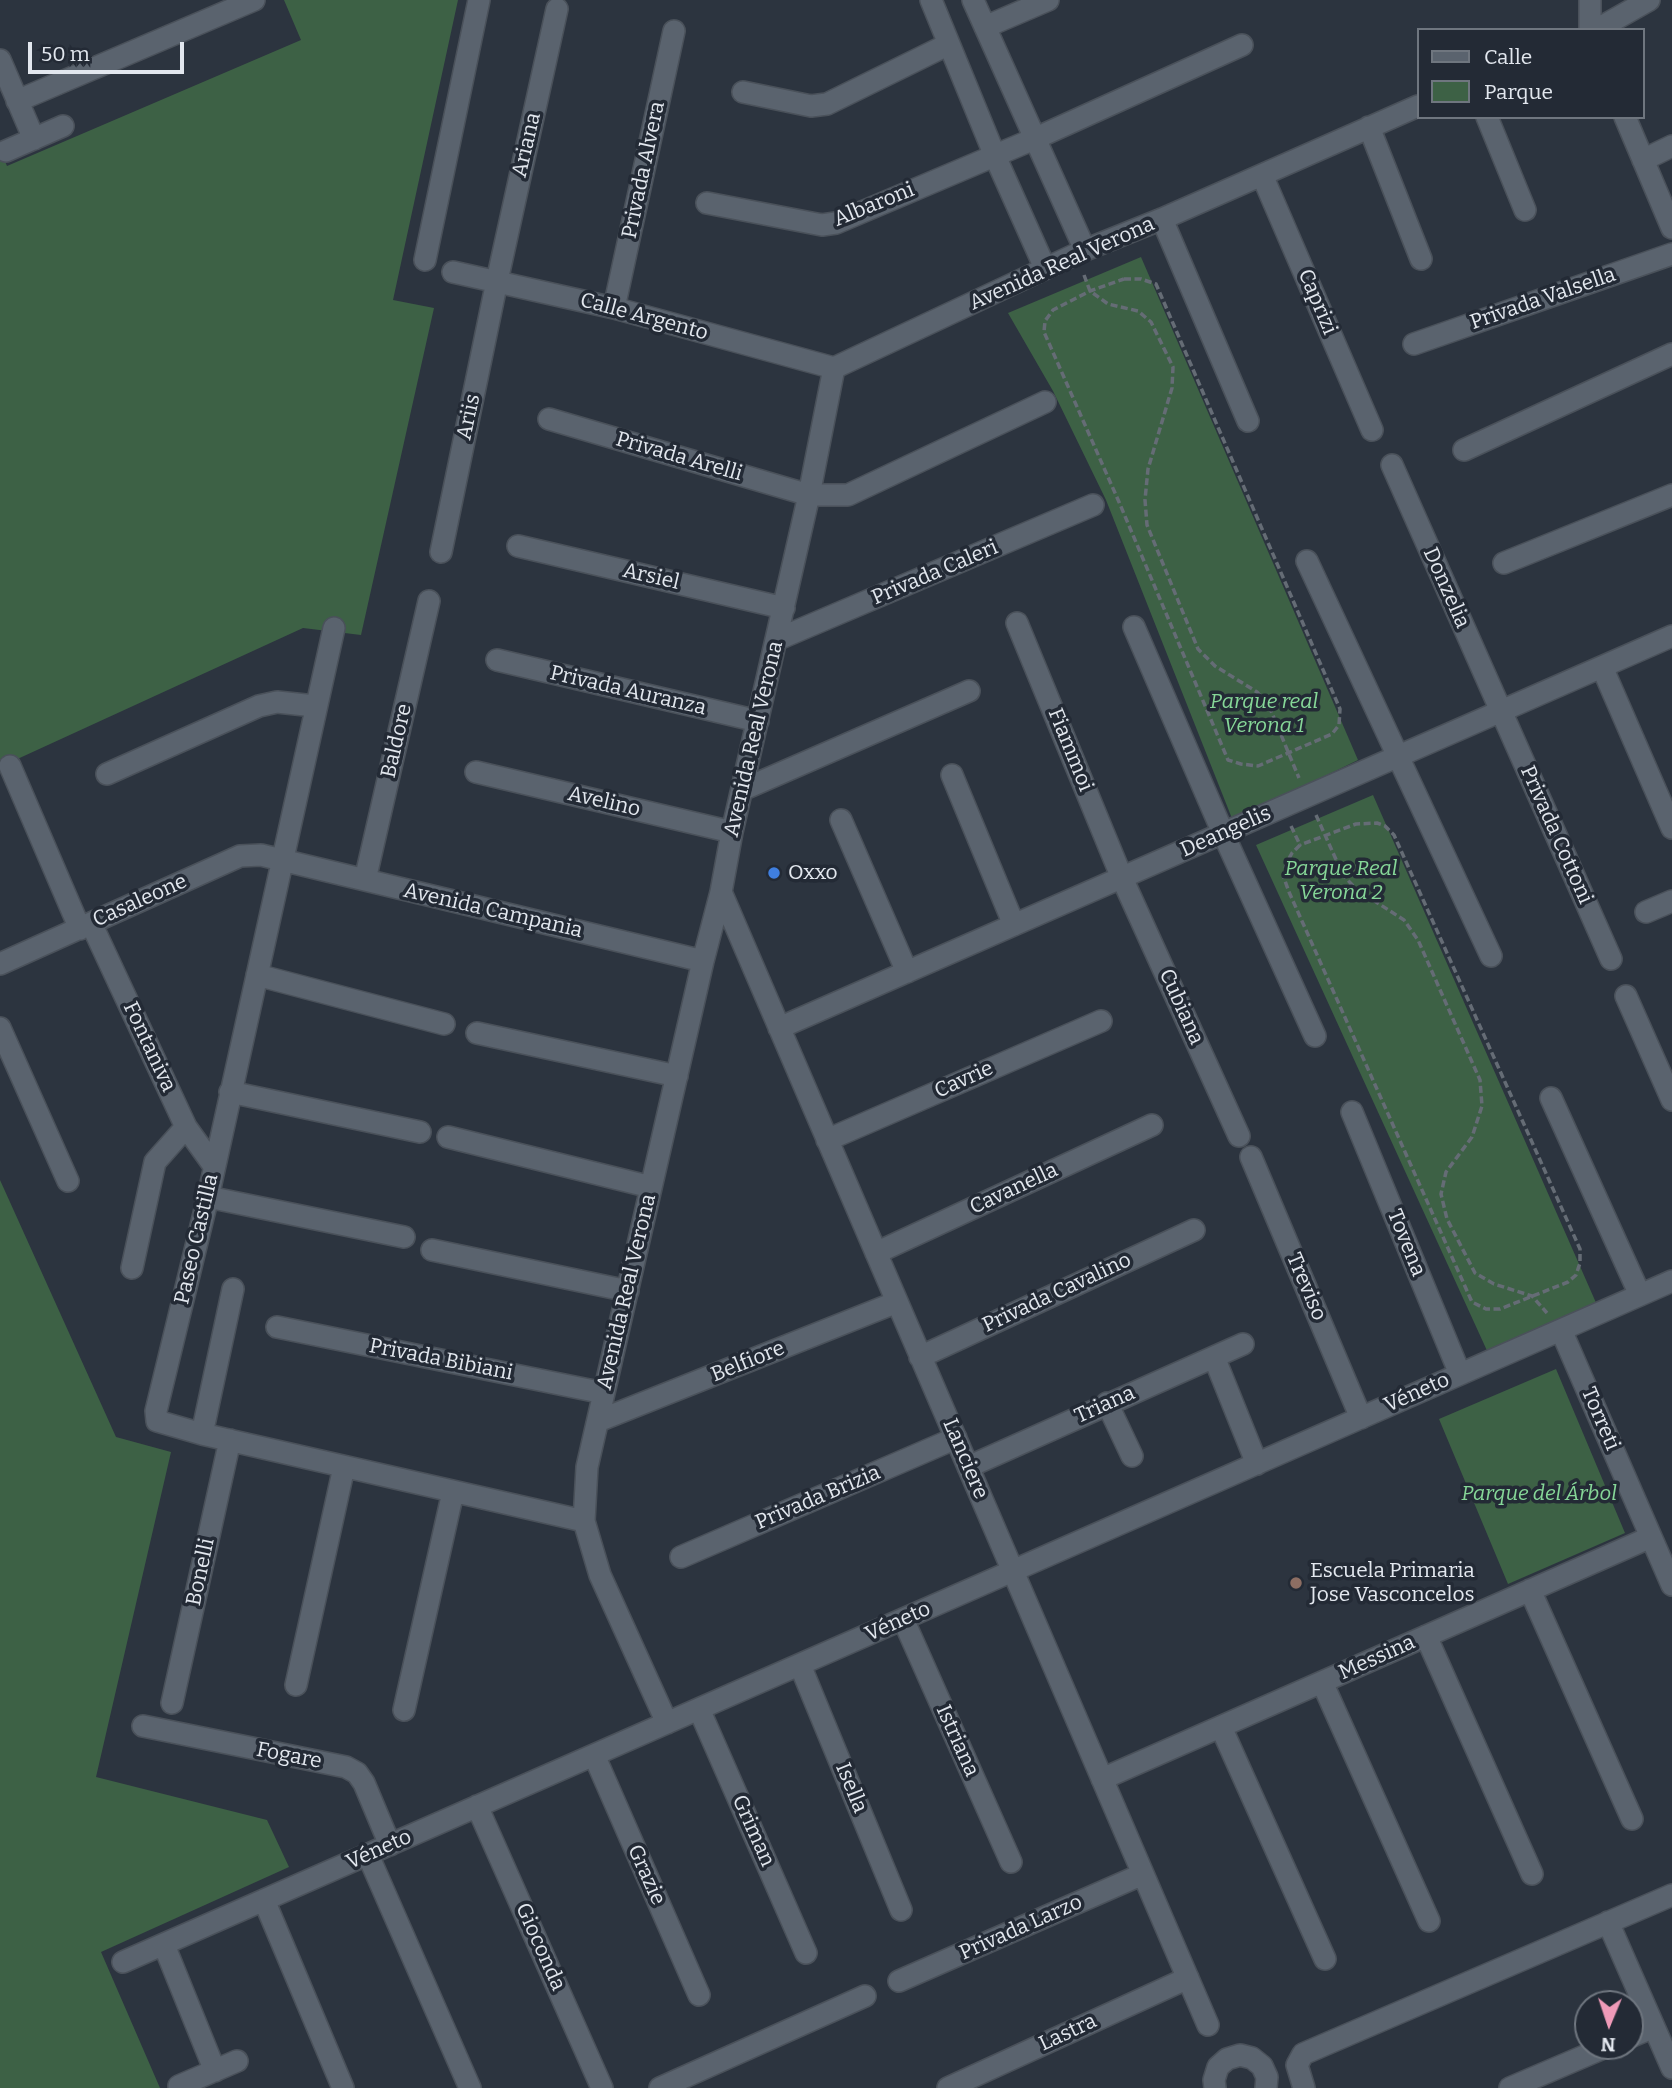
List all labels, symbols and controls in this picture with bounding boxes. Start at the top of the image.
scale bar [32,28,187,72]
legend [1416,28,1644,119]
text: 50 m [41,41,90,67]
text: Calle [1484,44,1532,70]
text: Parque [1484,79,1553,105]
street label: Privada Alvera [617,99,671,241]
street label: Ariana [507,110,547,180]
street label: Albaroni [830,177,918,233]
street label: Avenida Real Verona [965,212,1159,316]
street label: Privada Valsella [1467,262,1619,336]
street label: Caprizi [1292,265,1342,339]
street label: Calle Argento [577,288,711,346]
street label: Ariis [452,392,486,442]
street label: Privada Arelli [613,427,745,487]
street label: Privada Caleri [868,535,1002,611]
street label: Donzelia [1417,544,1475,632]
street label: Arsiel [620,558,682,596]
street label: Avenida Real Verona [719,639,789,839]
street label: Privada Auranza [547,661,709,721]
park label: Parque real Verona 1 [1210,689,1318,739]
street label: Baldore [376,701,418,781]
street label: Fiammoi [1042,705,1098,795]
street label: Privada Cottoni [1514,762,1598,908]
street label: Avelino [565,781,643,823]
street label: Deangelis [1177,801,1275,863]
park label: Parque Real Verona 2 [1284,856,1398,906]
place label: Oxxo [788,860,838,886]
marker: Oxxo [766,865,782,881]
street label: Casaleone [89,869,191,933]
street label: Avenida Campania [401,878,585,944]
street label: Cubiana [1153,965,1209,1049]
street label: Fontaniva [117,998,181,1096]
street label: Cavrie [931,1056,997,1104]
street label: Cavanella [966,1158,1062,1220]
street label: Paseo Castilla [170,1171,224,1307]
street label: Avenida Real Verona [592,1192,662,1392]
street label: Tovena [1381,1206,1431,1280]
street label: Privada Cavalino [979,1248,1135,1338]
street label: Treviso [1281,1249,1331,1325]
street label: Privada Bibiani [367,1334,515,1386]
street label: Belfiore [708,1336,788,1388]
street label: Véneto [1380,1368,1454,1418]
street label: Triana [1071,1381,1139,1429]
street label: Torreti [1575,1383,1625,1455]
street label: Lanciere [937,1415,993,1503]
street label: Privada Brizia [752,1460,884,1536]
park label: Parque del Árbol [1461,1481,1617,1507]
street label: Bonelli [182,1536,220,1608]
place label: Escuela Primaria Jose Vasconcelos [1310,1558,1475,1608]
marker: Escuela Primaria Jose Vasconcelos [1288,1575,1304,1591]
street label: Véneto [861,1597,935,1647]
street label: Messina [1335,1630,1419,1686]
street label: Istriana [930,1701,984,1781]
street label: Fogare [254,1737,324,1775]
street label: Isella [830,1759,872,1817]
street label: Griman [726,1791,780,1871]
street label: Véneto [342,1825,416,1875]
street label: Grazie [622,1841,670,1909]
street label: Privada Larzo [956,1890,1086,1966]
street label: Gioconda [510,1899,570,1995]
north arrow [1574,1990,1644,2060]
street label: Lastra [1035,2009,1101,2057]
text: N [1601,2033,1616,2056]

